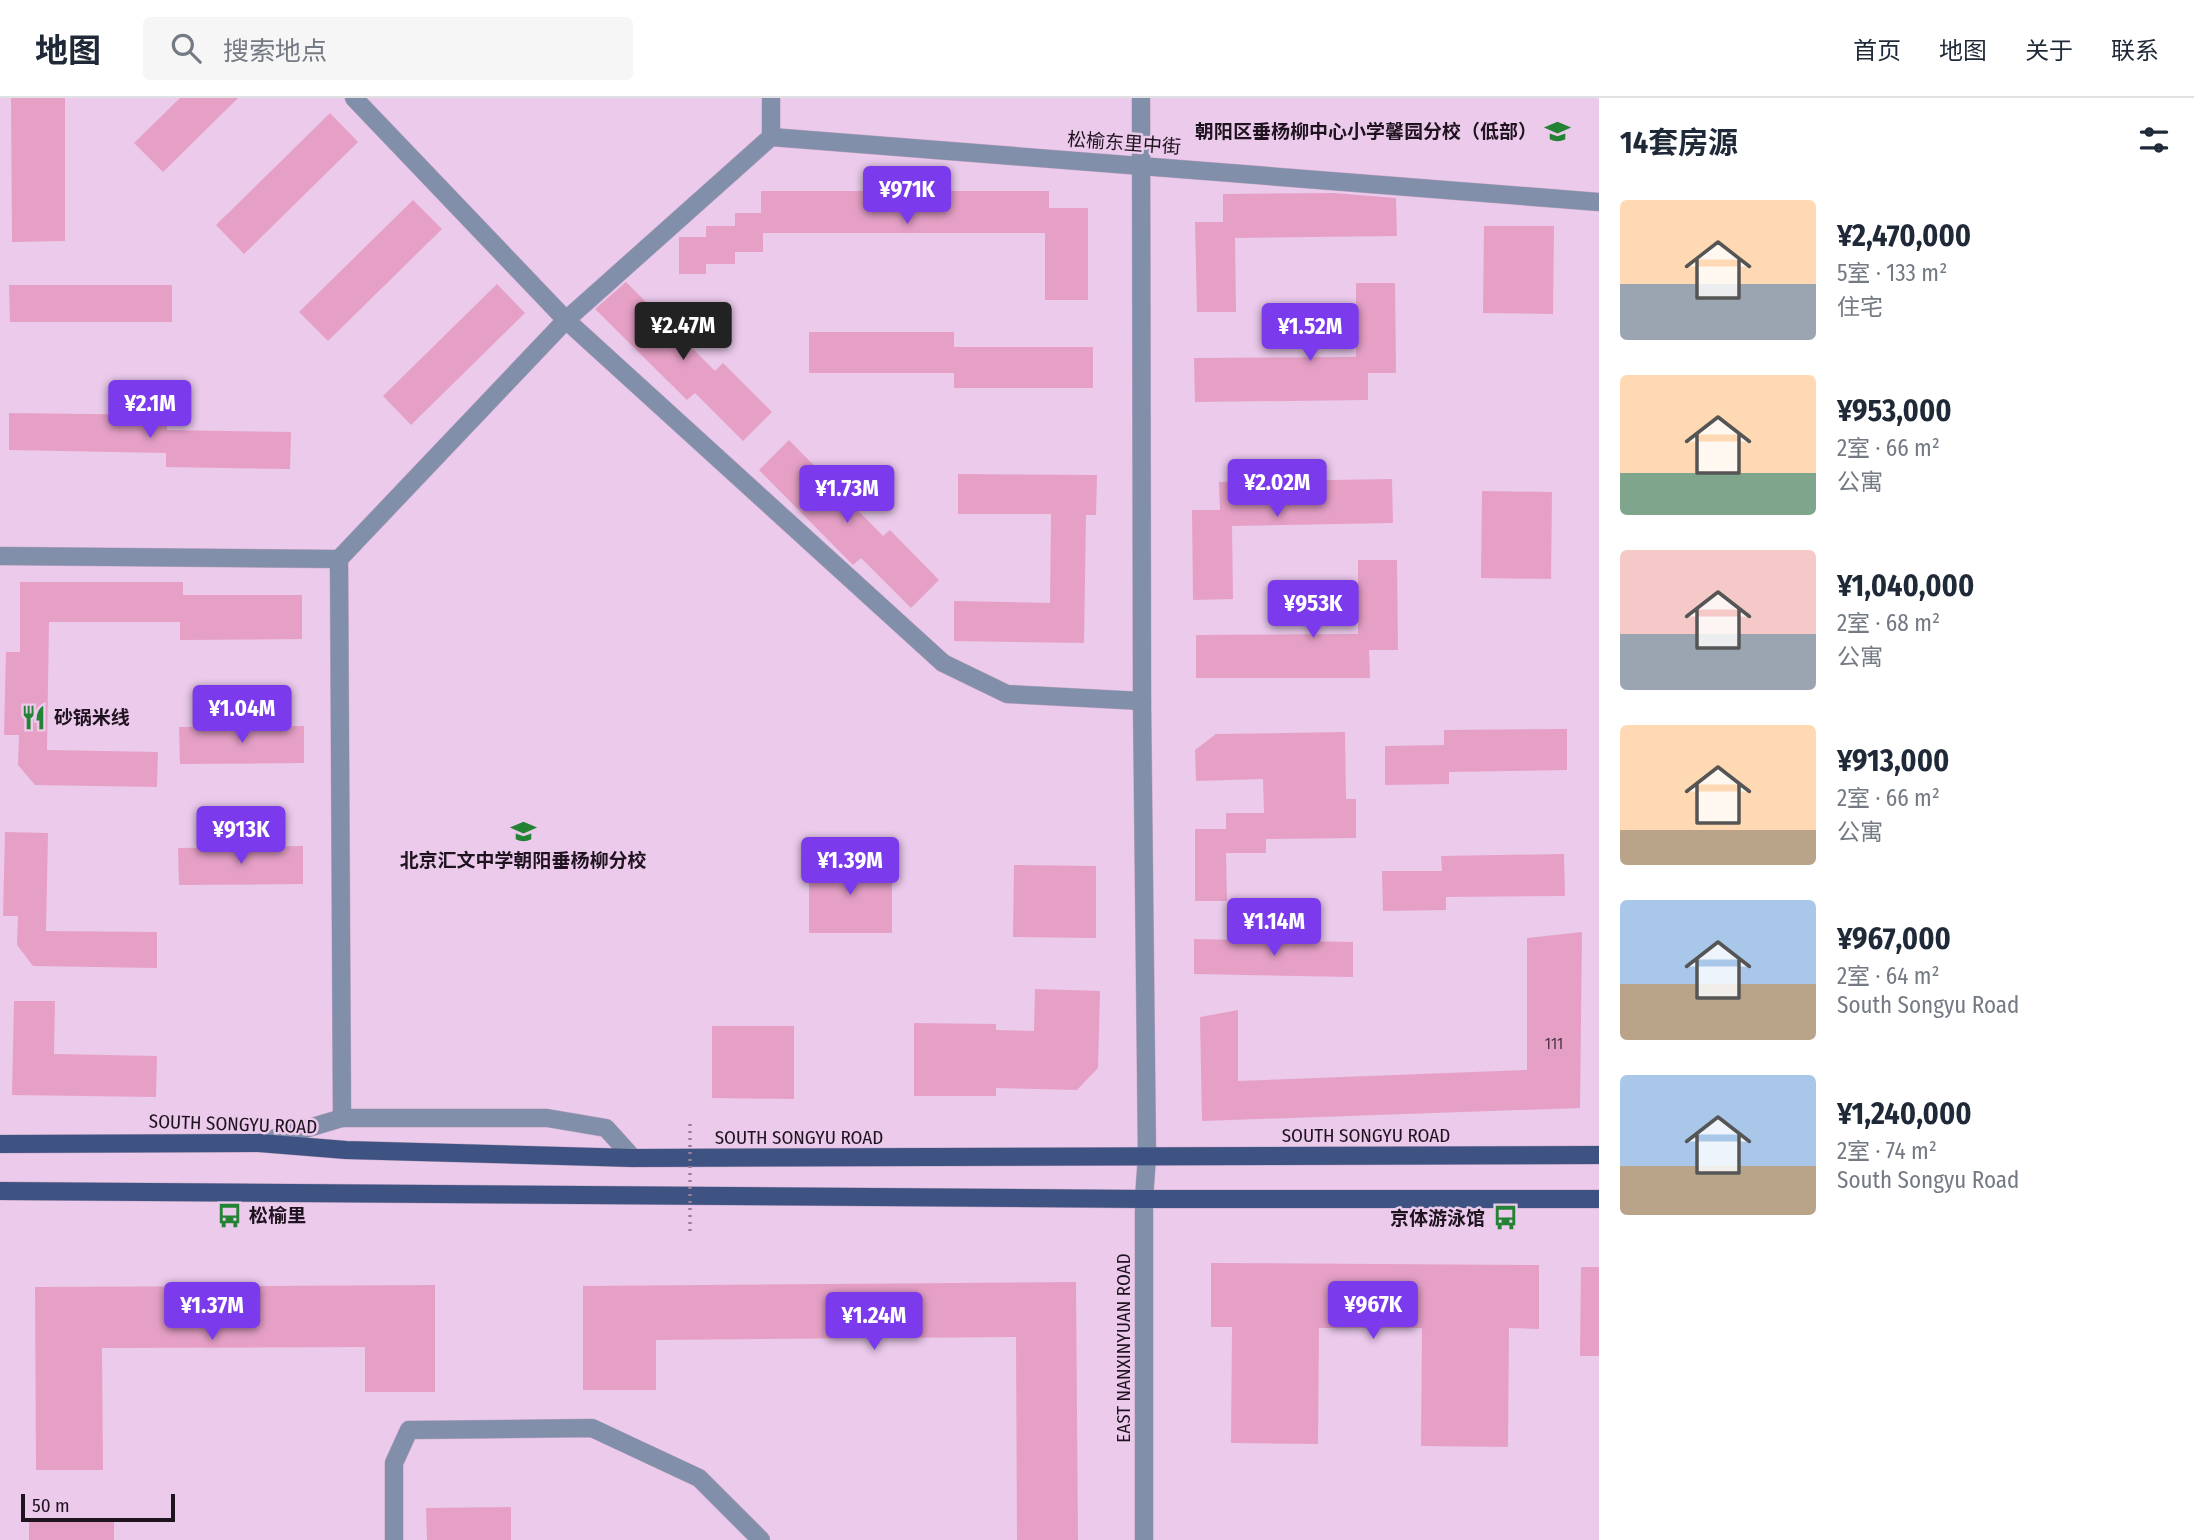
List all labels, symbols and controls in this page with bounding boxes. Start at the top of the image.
search box [143,17,633,80]
icon: search [167,29,205,67]
text: 地图 [35,31,101,71]
text: 搜索地点 [223,36,327,67]
text: 首页 [1853,37,1901,65]
text: 地图 [1939,37,1987,65]
text: 关于 [2025,37,2073,65]
text: 联系 [2111,37,2159,65]
school or university icon: 朝阳区垂杨柳中心小学馨园分校（低部） [1543,117,1571,145]
place label: 朝阳区垂杨柳中心小学馨园分校（低部） [1195,120,1537,143]
icon: filters [2135,121,2173,159]
text: 14套房源 [1620,125,1738,161]
street label: 松榆东里中街 [1066,128,1182,158]
pin: ¥971K [858,166,956,226]
text: ¥971K [879,175,935,203]
text: ¥2,470,000 [1837,218,1971,254]
icon: home [1676,228,1760,312]
text: 5室 · 133 m² [1837,259,1947,287]
text: 住宅 [1837,293,1883,321]
pin: ¥2.47M [626,302,740,362]
pin: ¥1.52M [1253,303,1367,363]
text: ¥2.47M [651,311,715,339]
text: ¥1.52M [1278,312,1342,340]
pin: ¥2.1M [101,380,199,440]
text: ¥2.1M [124,389,176,417]
text: ¥953,000 [1837,393,1952,429]
icon: home [1676,403,1760,487]
text: 2室 · 66 m² [1837,434,1940,462]
pin: ¥2.02M [1220,460,1334,519]
pin: ¥1.73M [790,466,904,525]
text: ¥2.02M [1244,468,1310,496]
text: 公寓 [1837,468,1883,496]
text: ¥1.73M [815,474,879,502]
text: ¥1,040,000 [1837,568,1974,604]
icon: home [1676,578,1760,662]
pin: ¥953K [1264,580,1362,640]
text: ¥953K [1284,589,1342,617]
text: 2室 · 68 m² [1837,609,1940,637]
text: 公寓 [1837,643,1883,671]
pin: ¥1.04M [185,686,299,745]
text: ¥1.04M [209,694,275,722]
restaurant icon: 砂锅米线 [20,703,48,731]
place label: 砂锅米线 [54,706,130,729]
text: ¥913,000 [1837,743,1950,779]
icon: home [1676,753,1760,837]
text: 2室 · 66 m² [1837,784,1940,812]
pin: ¥913K [192,806,290,866]
text: ¥913K [212,815,270,843]
school or university icon: 北京汇文中学朝阳垂杨柳分校 [509,818,537,846]
text: 公寓 [1837,818,1883,846]
pin: ¥1.39M [793,838,907,897]
text: ¥1.39M [817,846,883,874]
place label: 北京汇文中学朝阳垂杨柳分校 [399,849,647,872]
pin: ¥1.14M [1217,898,1331,958]
text: ¥1.14M [1243,907,1305,935]
text: ¥967,000 [1837,921,1951,957]
icon: home [1676,928,1760,1012]
text: 2室 · 64 m² [1837,962,1940,990]
text: South Songyu Road [1837,991,2019,1019]
house number: 111 [1545,1034,1563,1053]
text: ¥1,240,000 [1837,1096,1972,1132]
icon: home [1676,1103,1760,1187]
street label: SOUTH SONGYU ROAD [148,1110,318,1138]
street label: SOUTH SONGYU ROAD [1282,1124,1450,1147]
street label: SOUTH SONGYU ROAD [715,1126,883,1149]
text: 2室 · 74 m² [1837,1137,1937,1165]
text: South Songyu Road [1837,1166,2019,1194]
bus stop icon: 松榆里 [215,1201,243,1229]
place label: 松榆里 [249,1204,306,1227]
bus stop icon: 京体游泳馆 [1491,1204,1519,1232]
place label: 京体游泳馆 [1390,1207,1485,1230]
street label: EAST NANXINYUAN ROAD [1112,1253,1135,1443]
pin: ¥1.37M [155,1282,269,1342]
pin: ¥967K [1324,1282,1422,1341]
text: ¥967K [1344,1290,1402,1318]
text: ¥1.37M [180,1291,244,1319]
pin: ¥1.24M [817,1292,931,1352]
text: ¥1.24M [842,1301,906,1329]
scale bar [21,1491,175,1523]
text: 50 m [32,1494,70,1517]

